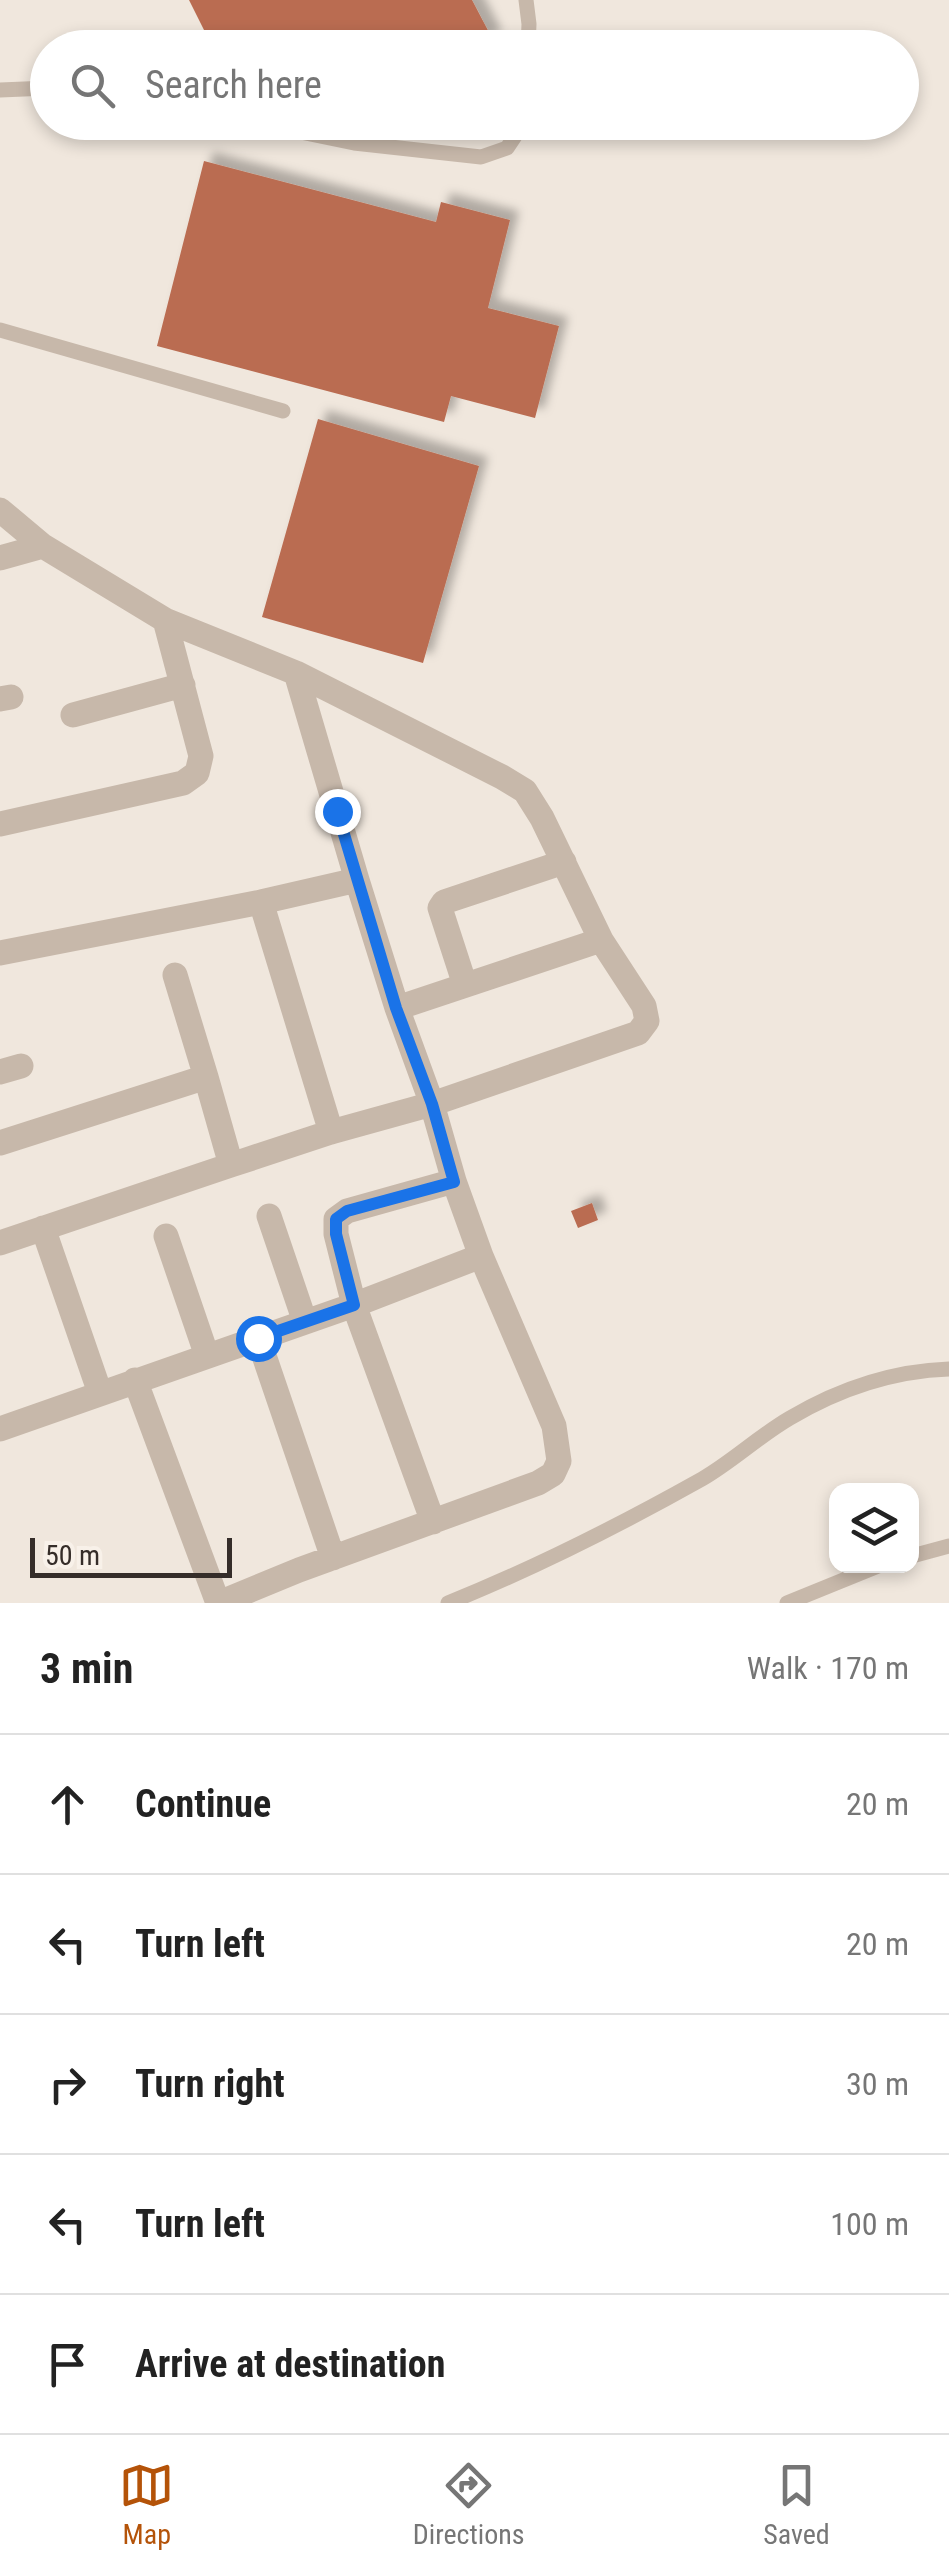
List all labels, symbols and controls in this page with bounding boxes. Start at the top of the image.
search box [30,30,919,140]
icon: search [65,58,120,113]
text: Search here [145,63,322,107]
route end [315,789,361,835]
route start [236,1316,282,1362]
map controls [829,1483,919,1573]
button: layers [829,1483,919,1573]
scale bar [30,1533,232,1578]
text: 50 m [45,1539,100,1572]
text: 3 min [40,1644,133,1693]
text: Walk · 170 m [747,1649,909,1687]
icon: ahead [40,1777,95,1832]
text: Continue [135,1782,271,1826]
text: 20 m [846,1785,909,1823]
icon: left [40,1917,95,1972]
text: Turn left [135,1922,265,1966]
text: 20 m [846,1925,909,1963]
icon: right [40,2057,95,2112]
text: Turn right [135,2062,285,2106]
text: 30 m [846,2065,909,2103]
icon: left [40,2197,95,2252]
text: Turn left [135,2202,265,2246]
text: 100 m [830,2205,909,2243]
icon: arrive [40,2337,95,2392]
text: Arrive at destination [135,2342,445,2386]
tab: Map [119,2458,174,2551]
tab: Directions [413,2458,525,2551]
tab: Saved [763,2458,830,2551]

